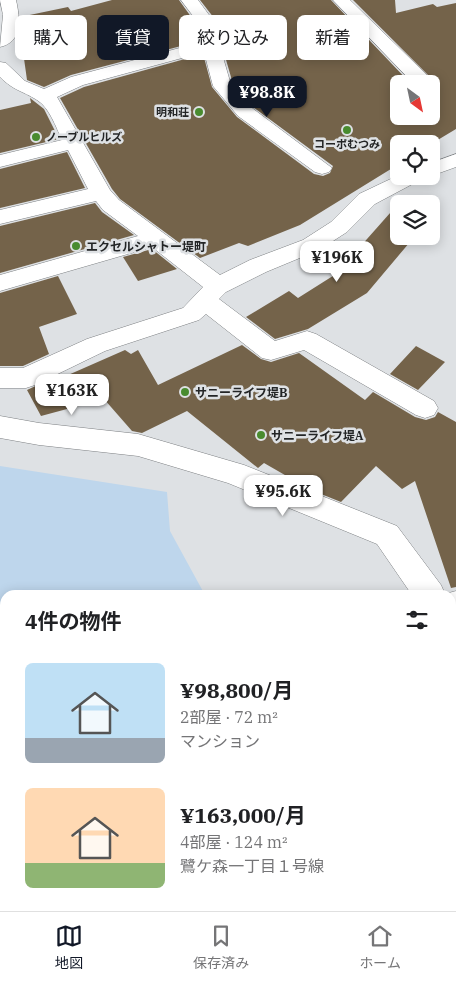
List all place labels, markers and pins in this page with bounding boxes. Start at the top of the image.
pin: ¥98.8K [226,76,308,118]
place label: 明和荘 [156,105,189,119]
marker: 明和荘 [193,106,205,118]
marker: コーポむつみ [341,124,353,136]
place label: ノーブルヒルズ [46,130,122,144]
marker: ノーブルヒルズ [30,131,42,143]
place label: コーポむつみ [314,137,380,151]
place label: エクセルシャトー堤町 [86,239,206,254]
marker: エクセルシャトー堤町 [70,240,82,252]
pin: ¥196K [302,240,372,283]
pin: ¥163K [37,374,107,416]
place label: サニーライフ堤B [195,385,287,400]
marker: サニーライフ堤B [179,386,191,398]
place label: サニーライフ堤A [271,428,364,443]
marker: サニーライフ堤A [255,429,267,441]
pin: ¥95.6K [242,474,324,517]

